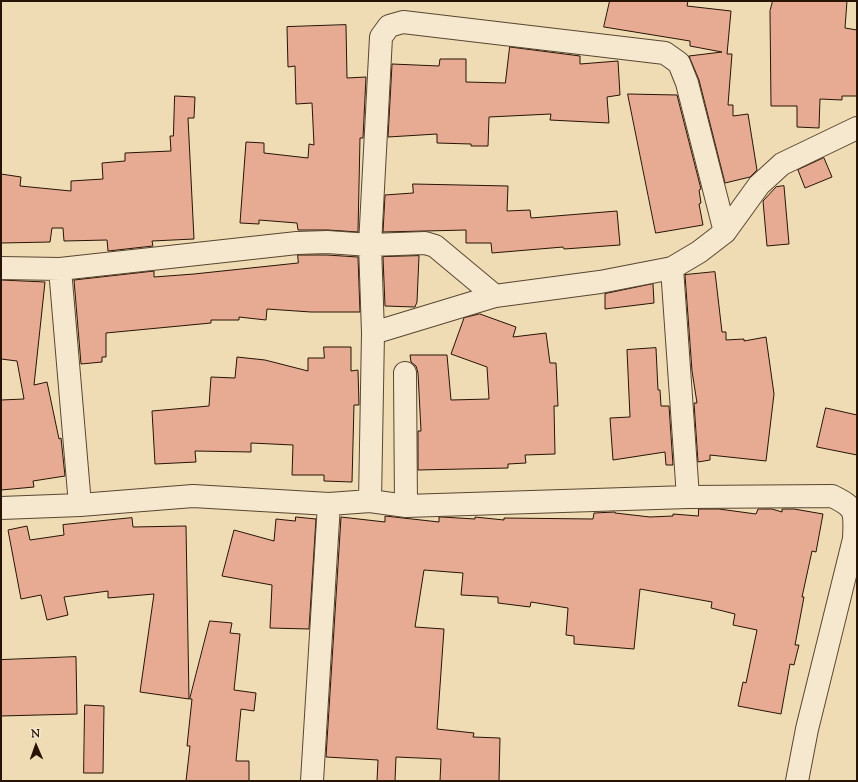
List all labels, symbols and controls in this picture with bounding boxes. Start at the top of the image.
north arrow [16,726,56,766]
text: N [31,726,40,742]

